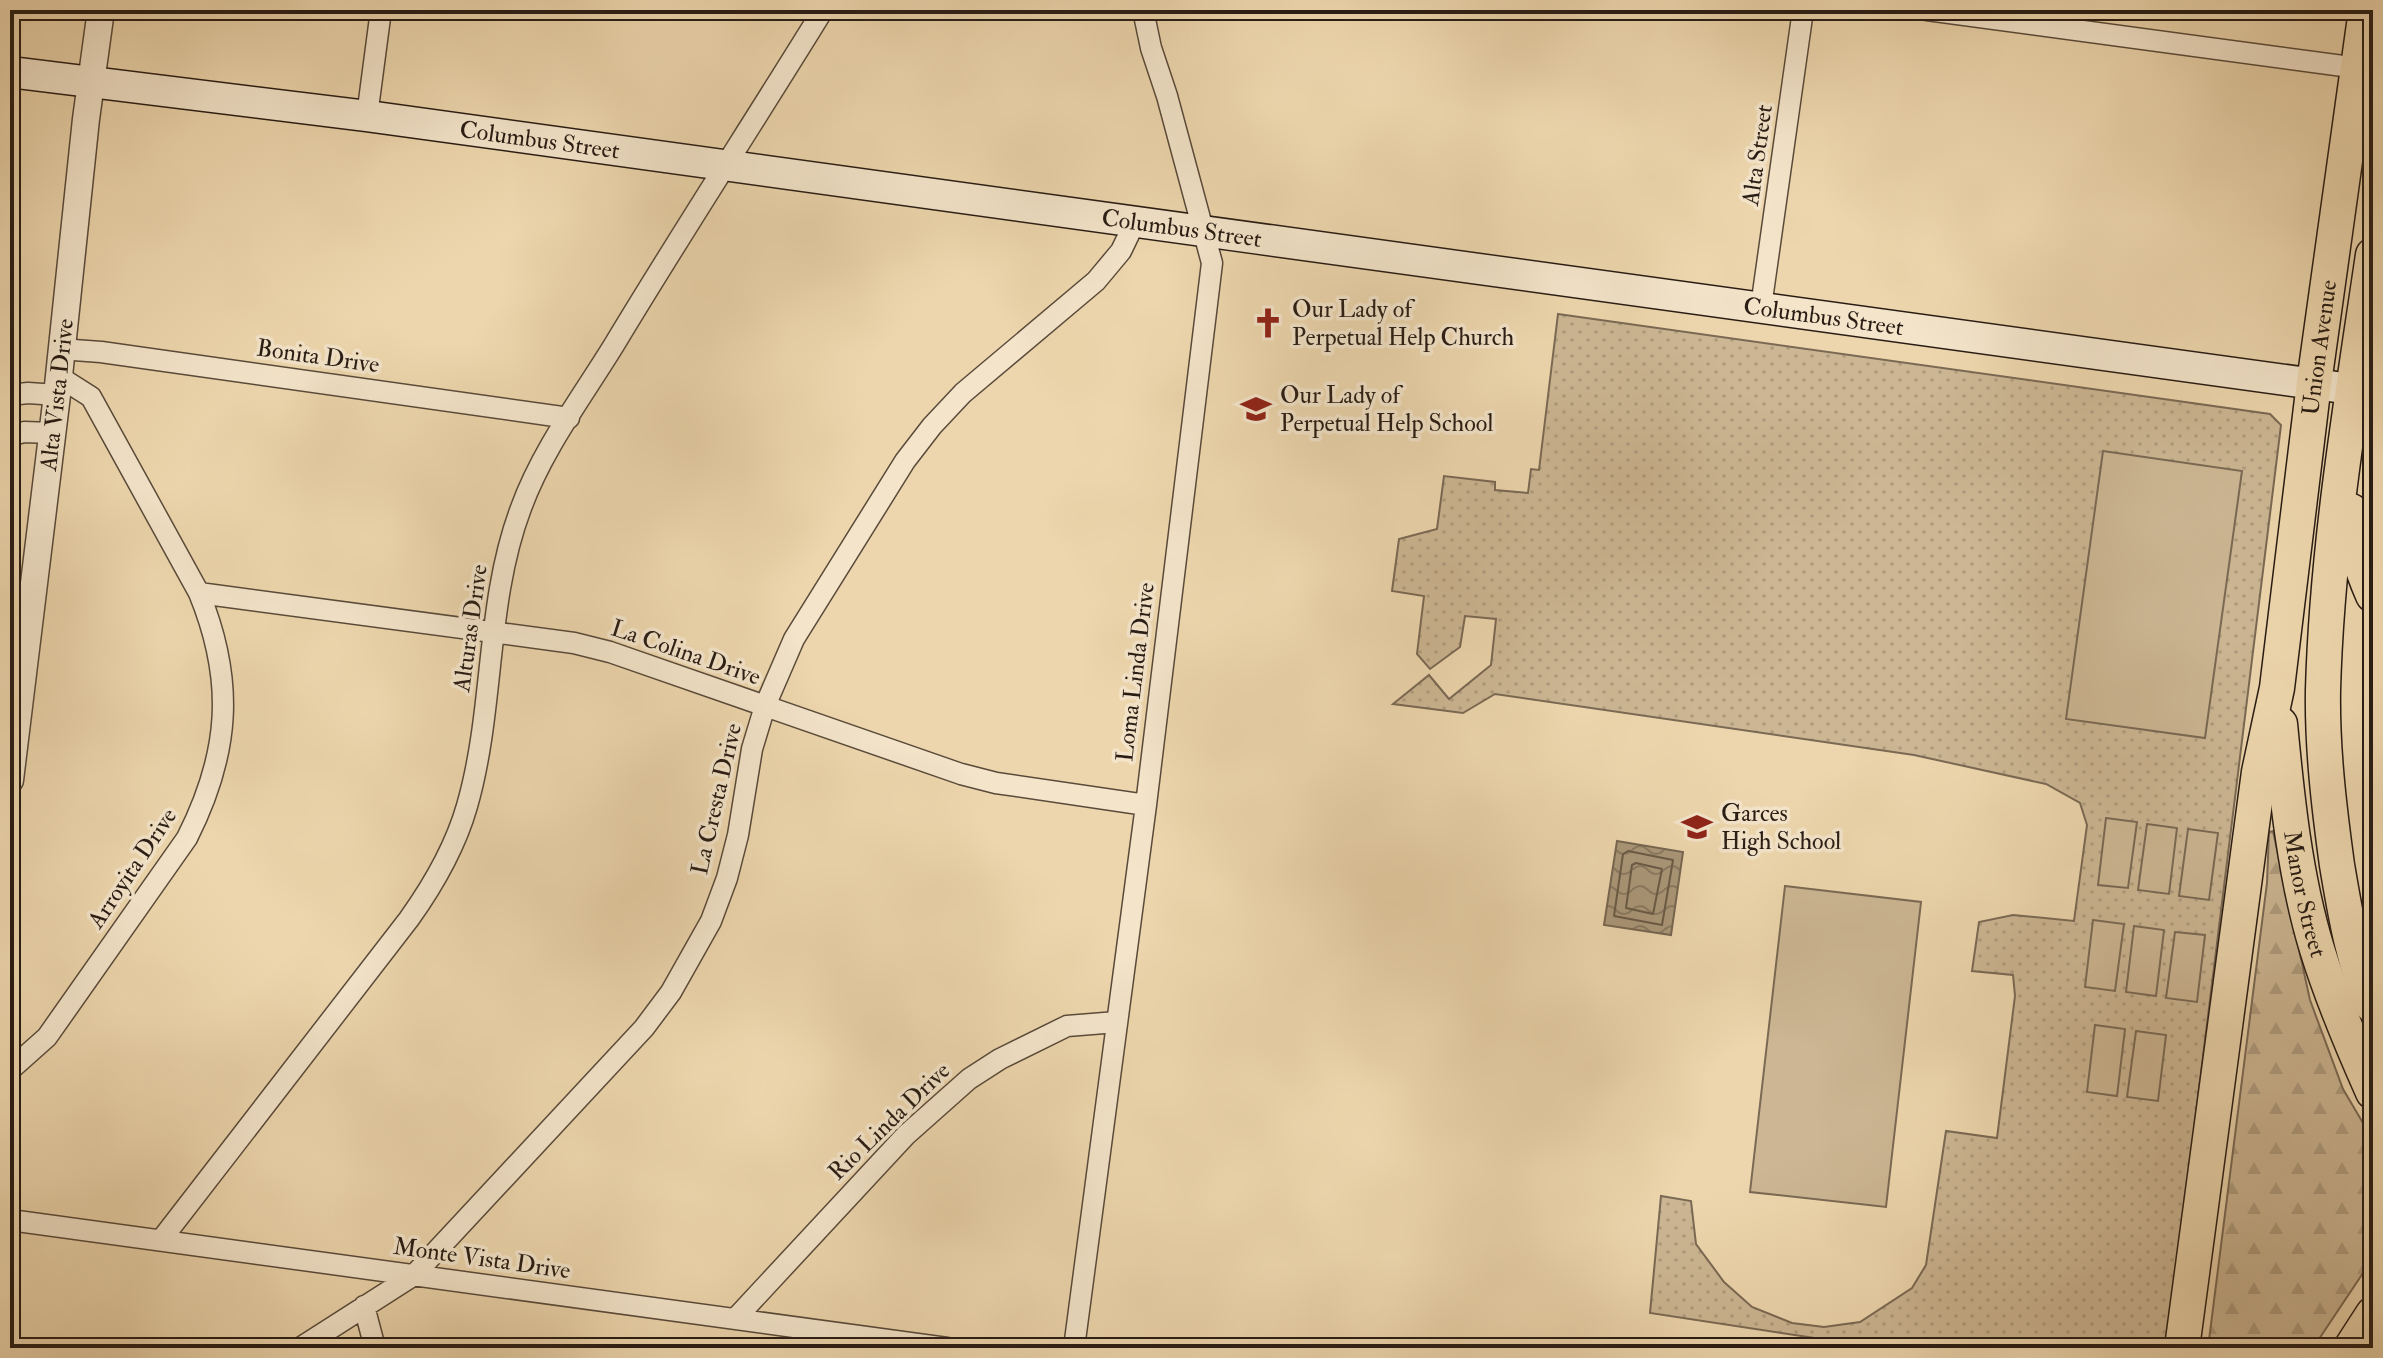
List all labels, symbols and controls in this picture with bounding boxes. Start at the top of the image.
street label: Alta Street [1735,102,1780,209]
street label: Columbus Street [458,114,622,167]
street label: Columbus Street [1100,202,1264,255]
street label: Union Avenue [2295,278,2344,417]
street label: Columbus Street [1742,291,1906,343]
place label: Our Lady of Perpetual Help Church [1292,294,1515,353]
church icon: Our Lady of Perpetual Help Church [1251,306,1285,340]
street label: Alta Vista Drive [33,317,81,474]
street label: Bonita Drive [255,333,381,380]
place label: Our Lady of Perpetual Help School [1280,380,1493,439]
school or university icon: Our Lady of Perpetual Help School [1239,392,1273,426]
street label: Alturas Drive [446,562,495,695]
street label: Loma Linda Drive [1109,581,1162,763]
street label: La Colina Drive [607,612,765,693]
street label: La Cresta Drive [684,720,749,878]
place label: Garces High School [1721,798,1841,857]
street label: Arroyita Drive [80,802,184,935]
school or university icon: Garces High School [1680,810,1714,844]
street label: Manor Street [2276,829,2334,962]
street label: Rio Linda Drive [822,1055,957,1187]
street label: Monte Vista Drive [391,1231,572,1286]

